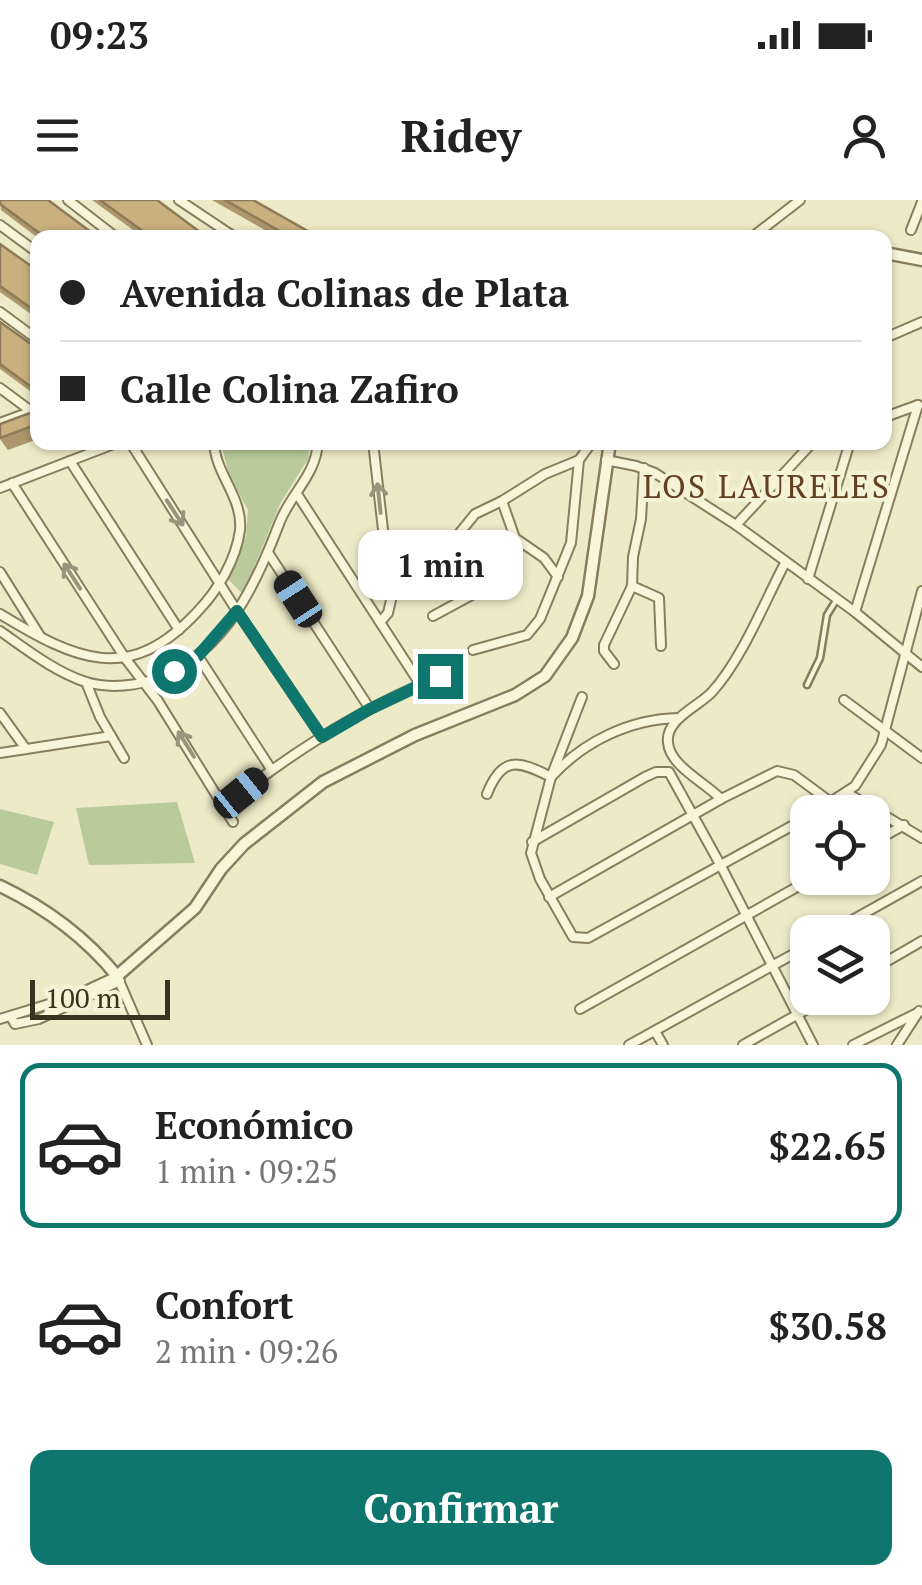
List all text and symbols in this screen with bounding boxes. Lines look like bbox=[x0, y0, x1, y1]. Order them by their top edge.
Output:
text: 09:23 bbox=[50, 10, 149, 60]
text: Ridey bbox=[401, 105, 521, 165]
icon: menu bbox=[30, 108, 85, 163]
icon: person bbox=[837, 108, 892, 163]
text: Avenida Colinas de Plata bbox=[120, 268, 569, 318]
text: Calle Colina Zafiro bbox=[120, 364, 459, 414]
district label: LOS LAURELES bbox=[643, 465, 891, 507]
one-way arrow bbox=[369, 483, 388, 515]
one-way arrow bbox=[165, 498, 186, 526]
callout: 1 min bbox=[358, 531, 522, 601]
text: 1 min bbox=[397, 544, 484, 586]
one-way arrow bbox=[62, 562, 83, 591]
car bbox=[269, 566, 327, 632]
route start bbox=[152, 649, 197, 694]
route end bbox=[418, 654, 463, 699]
one-way arrow bbox=[175, 730, 196, 759]
car bbox=[208, 762, 274, 824]
map controls bbox=[790, 795, 890, 1015]
button: locate bbox=[790, 795, 890, 895]
button: layers bbox=[790, 915, 890, 1015]
scale bar bbox=[30, 975, 170, 1020]
text: 100 m bbox=[45, 979, 121, 1016]
text: Económico bbox=[155, 1100, 354, 1150]
icon: car bbox=[35, 1101, 125, 1191]
text: $22.65 bbox=[768, 1121, 887, 1171]
text: 1 min · 09:25 bbox=[155, 1150, 338, 1192]
text: Confort bbox=[155, 1280, 294, 1330]
icon: car bbox=[35, 1281, 125, 1371]
text: $30.58 bbox=[768, 1301, 887, 1351]
text: 2 min · 09:26 bbox=[155, 1330, 338, 1372]
button: Confirmar bbox=[30, 1450, 892, 1565]

